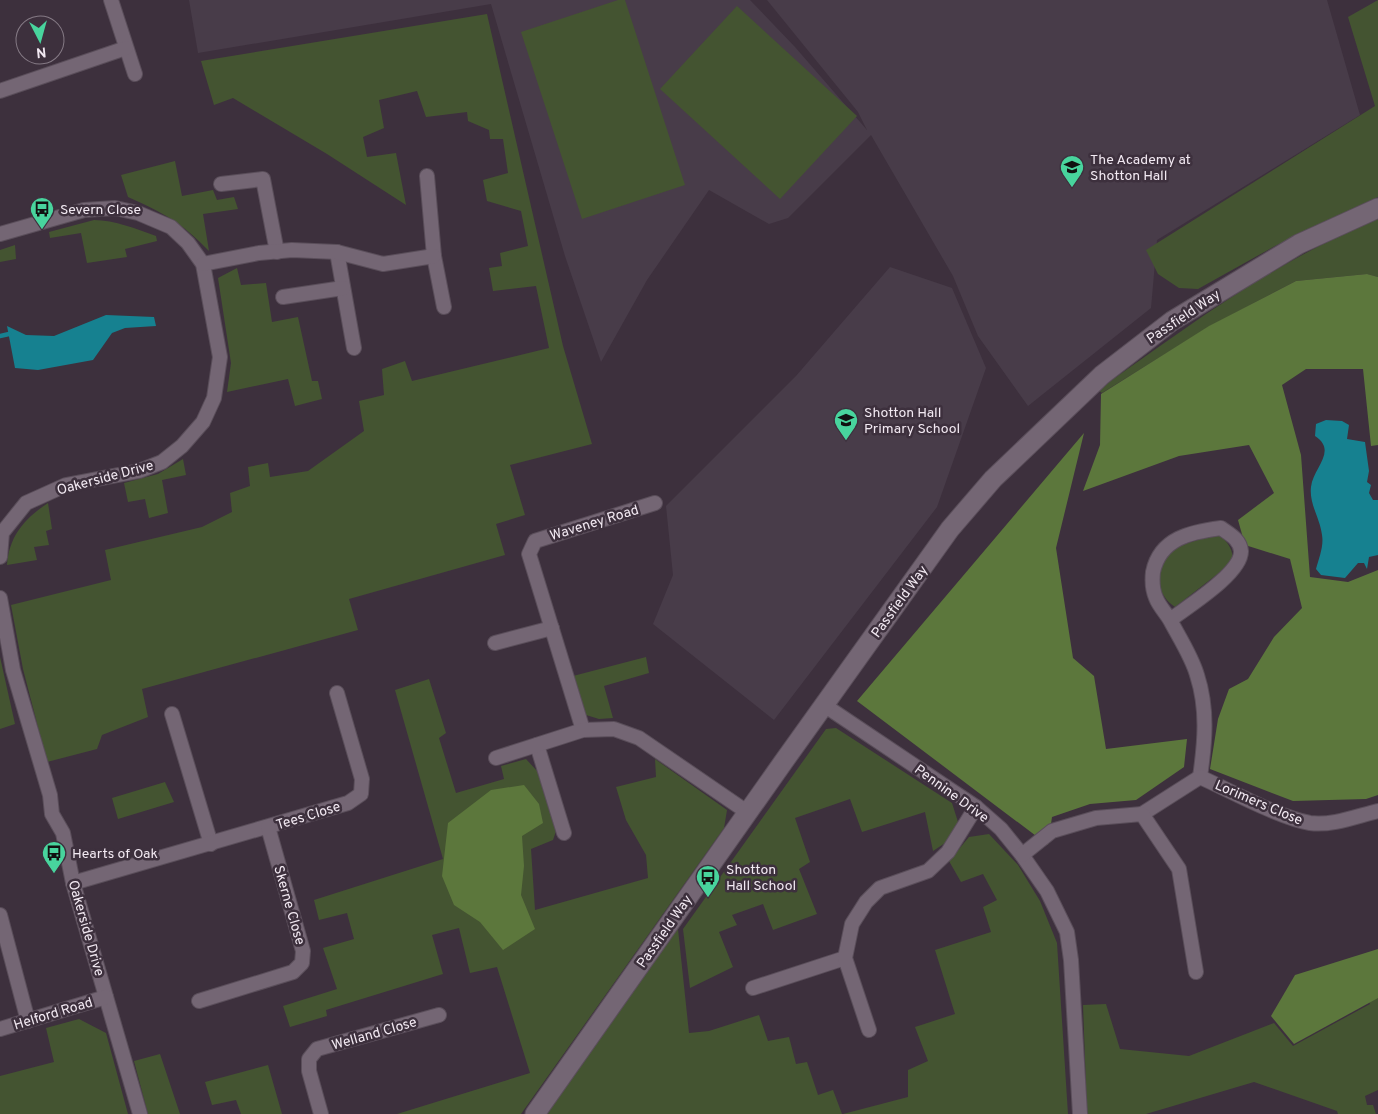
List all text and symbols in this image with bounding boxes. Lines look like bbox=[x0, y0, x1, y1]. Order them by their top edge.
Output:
north arrow bbox=[15, 15, 65, 65]
text: N bbox=[35, 42, 47, 60]
place label: The Academy at Shotton Hall bbox=[1090, 152, 1191, 185]
school or university icon: The Academy at Shotton Hall bbox=[1059, 154, 1085, 188]
bus stop icon: Severn Close bbox=[29, 196, 55, 230]
place label: Severn Close bbox=[60, 202, 141, 219]
street label: Passfield Way bbox=[1144, 286, 1224, 348]
place label: Shotton Hall Primary School bbox=[864, 405, 960, 438]
school or university icon: Shotton Hall Primary School bbox=[833, 407, 859, 441]
street label: Oakerside Drive bbox=[55, 457, 156, 500]
street label: Waveney Road bbox=[548, 502, 641, 545]
street label: Passfield Way bbox=[868, 562, 932, 641]
street label: Pennine Drive bbox=[910, 761, 992, 827]
street label: Lorimers Close bbox=[1212, 777, 1305, 830]
street label: Tees Close bbox=[274, 799, 343, 834]
bus stop icon: Hearts of Oak bbox=[41, 840, 67, 874]
place label: Hearts of Oak bbox=[72, 846, 158, 863]
place label: Shotton Hall School bbox=[726, 862, 796, 895]
street label: Skerne Close bbox=[269, 864, 308, 947]
bus stop icon: Shotton Hall School bbox=[695, 864, 721, 898]
street label: Oakerside Drive bbox=[64, 878, 107, 978]
street label: Passfield Way bbox=[634, 892, 697, 972]
street label: Helford Road bbox=[12, 994, 95, 1035]
street label: Welland Close bbox=[330, 1014, 419, 1055]

